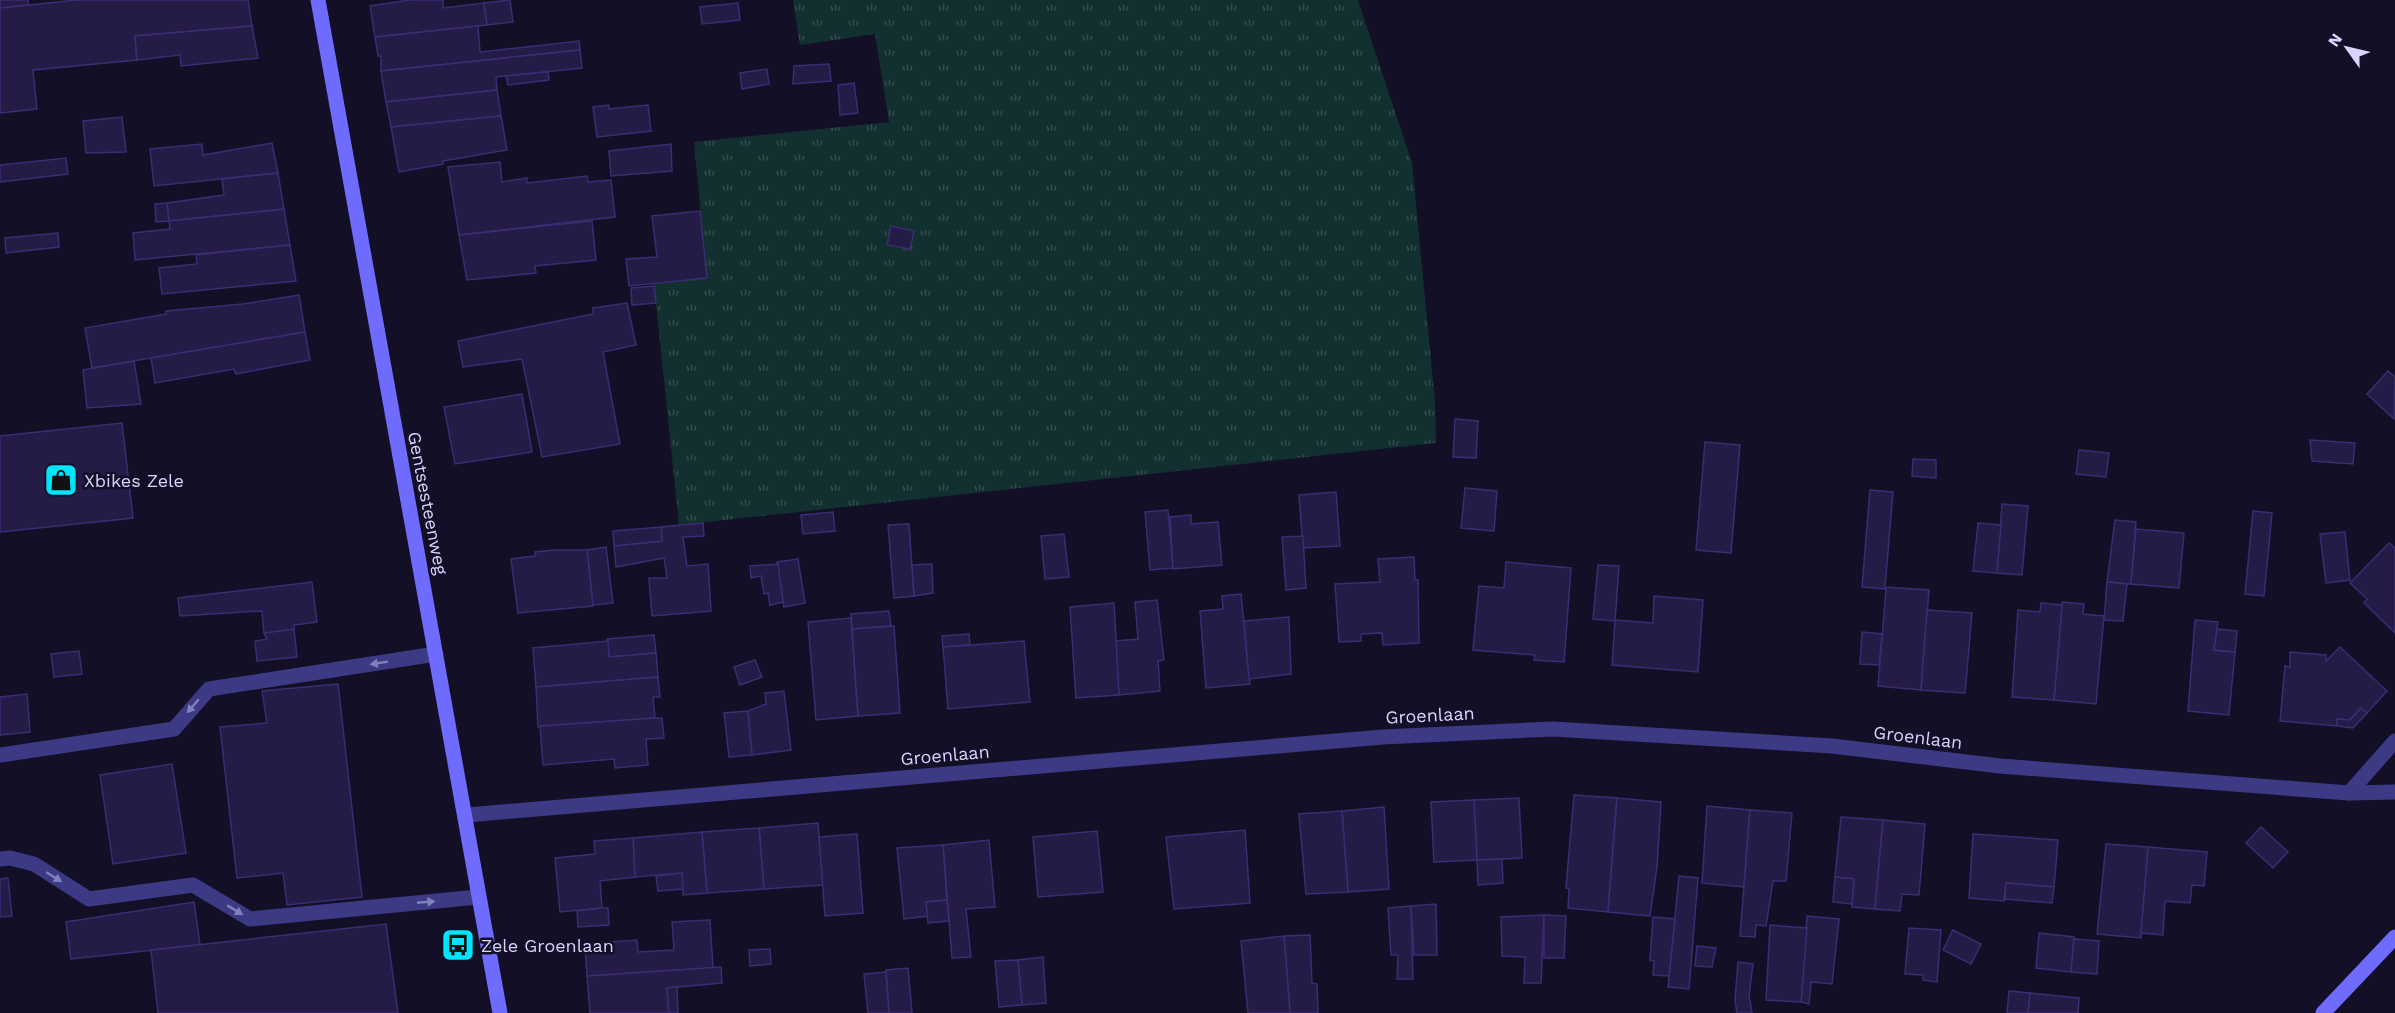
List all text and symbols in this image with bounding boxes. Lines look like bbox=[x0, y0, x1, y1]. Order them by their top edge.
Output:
north arrow bbox=[2317, 18, 2377, 78]
text: N bbox=[2324, 30, 2346, 50]
street label: Gentsesteenweg bbox=[404, 430, 452, 577]
shop icon: Xbikes Zele bbox=[43, 462, 79, 498]
place label: Xbikes Zele bbox=[84, 470, 184, 491]
one-way arrow bbox=[369, 659, 388, 668]
one-way arrow bbox=[187, 698, 200, 713]
street label: Groenlaan bbox=[1385, 702, 1475, 728]
street label: Groenlaan bbox=[1872, 721, 1964, 753]
street label: Groenlaan bbox=[900, 741, 990, 769]
one-way arrow bbox=[46, 871, 62, 882]
one-way arrow bbox=[417, 897, 436, 907]
one-way arrow bbox=[227, 905, 243, 916]
bus stop icon: Zele Groenlaan bbox=[440, 927, 476, 963]
place label: Zele Groenlaan bbox=[481, 935, 614, 956]

